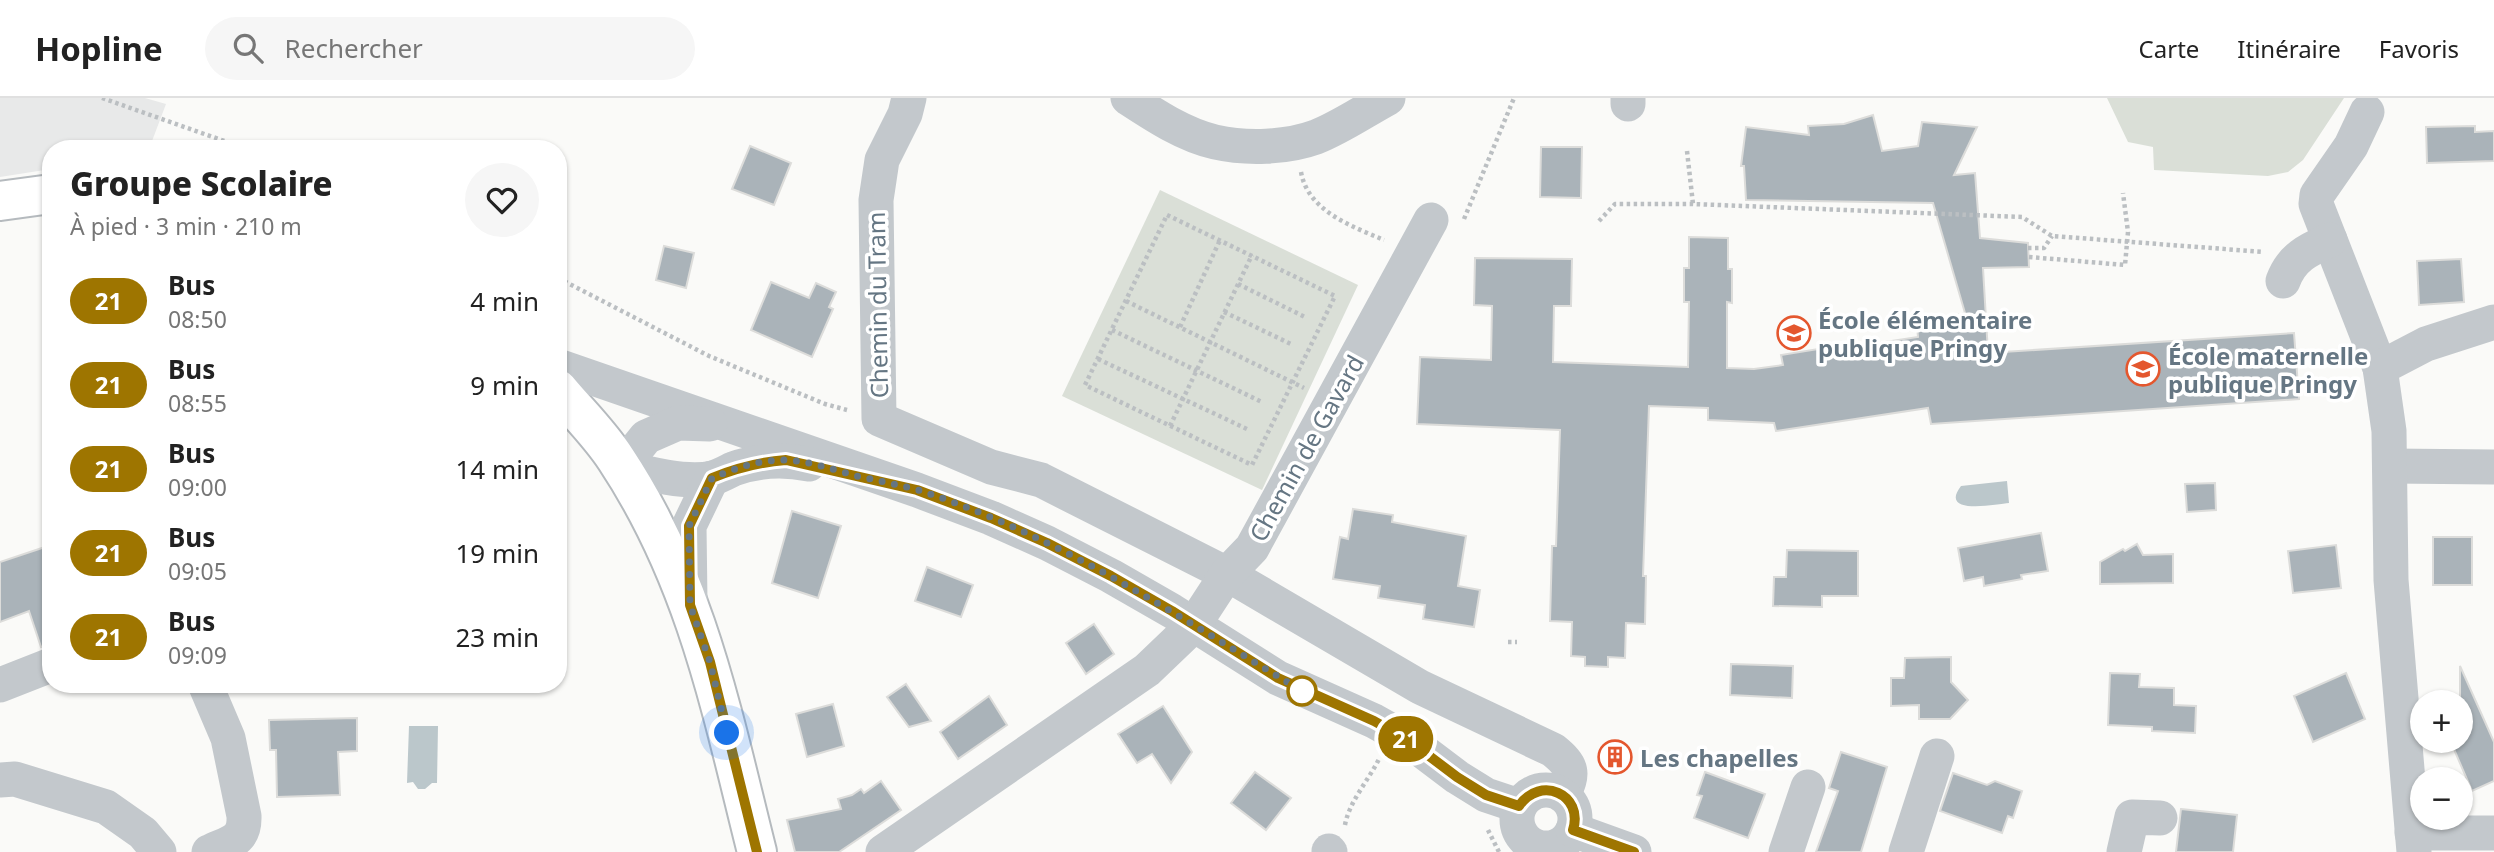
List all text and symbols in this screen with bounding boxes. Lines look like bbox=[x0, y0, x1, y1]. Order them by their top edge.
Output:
search box bbox=[205, 17, 695, 80]
text: Hopline bbox=[35, 26, 163, 71]
icon: search bbox=[229, 29, 267, 67]
text: Rechercher bbox=[285, 30, 423, 66]
text: Carte bbox=[2139, 32, 2199, 65]
text: Itinéraire bbox=[2237, 32, 2341, 65]
text: Favoris bbox=[2379, 32, 2459, 65]
text: Groupe Scolaire bbox=[70, 161, 333, 206]
button: heart bbox=[465, 163, 539, 237]
text: À pied · 3 min · 210 m bbox=[70, 210, 302, 242]
street label: Chemin du Tram bbox=[859, 211, 895, 399]
text: Bus bbox=[168, 267, 215, 303]
text: 4 min bbox=[470, 283, 539, 319]
text: 21 bbox=[95, 284, 122, 317]
text: 08:50 bbox=[168, 303, 227, 335]
place label: École élémentaire publique Pringy bbox=[1818, 303, 2032, 364]
school or university icon: École élémentaire publique Pringy bbox=[1775, 314, 1813, 352]
place label: École maternelle publique Pringy bbox=[2168, 339, 2368, 400]
street label: Chemin de Gavard bbox=[1241, 349, 1371, 547]
school or university icon: École maternelle publique Pringy bbox=[2124, 350, 2162, 388]
text: Bus bbox=[168, 351, 215, 387]
text: 9 min bbox=[470, 367, 539, 403]
text: 21 bbox=[95, 368, 122, 401]
text: 08:55 bbox=[168, 387, 227, 419]
text: Bus bbox=[168, 435, 215, 471]
text: 14 min bbox=[455, 451, 539, 487]
text: 21 bbox=[95, 452, 122, 485]
text: 09:00 bbox=[168, 471, 227, 503]
text: Bus bbox=[168, 519, 215, 555]
text: 19 min bbox=[455, 535, 539, 571]
text: 21 bbox=[95, 536, 122, 569]
text: 09:05 bbox=[168, 555, 227, 587]
text: Bus bbox=[168, 603, 215, 639]
text: 23 min bbox=[455, 619, 539, 655]
text: 21 bbox=[95, 620, 122, 653]
text: 09:09 bbox=[168, 639, 227, 671]
unlabelled marker bbox=[1287, 676, 1317, 706]
map controls bbox=[2410, 690, 2473, 830]
button: + bbox=[2410, 690, 2473, 753]
your location bbox=[709, 715, 744, 750]
line badge: 21 bbox=[1374, 716, 1438, 762]
text: 21 bbox=[1392, 722, 1420, 755]
building icon: Les chapelles bbox=[1596, 738, 1634, 776]
place label: Les chapelles bbox=[1640, 741, 1799, 774]
button: − bbox=[2410, 767, 2473, 830]

